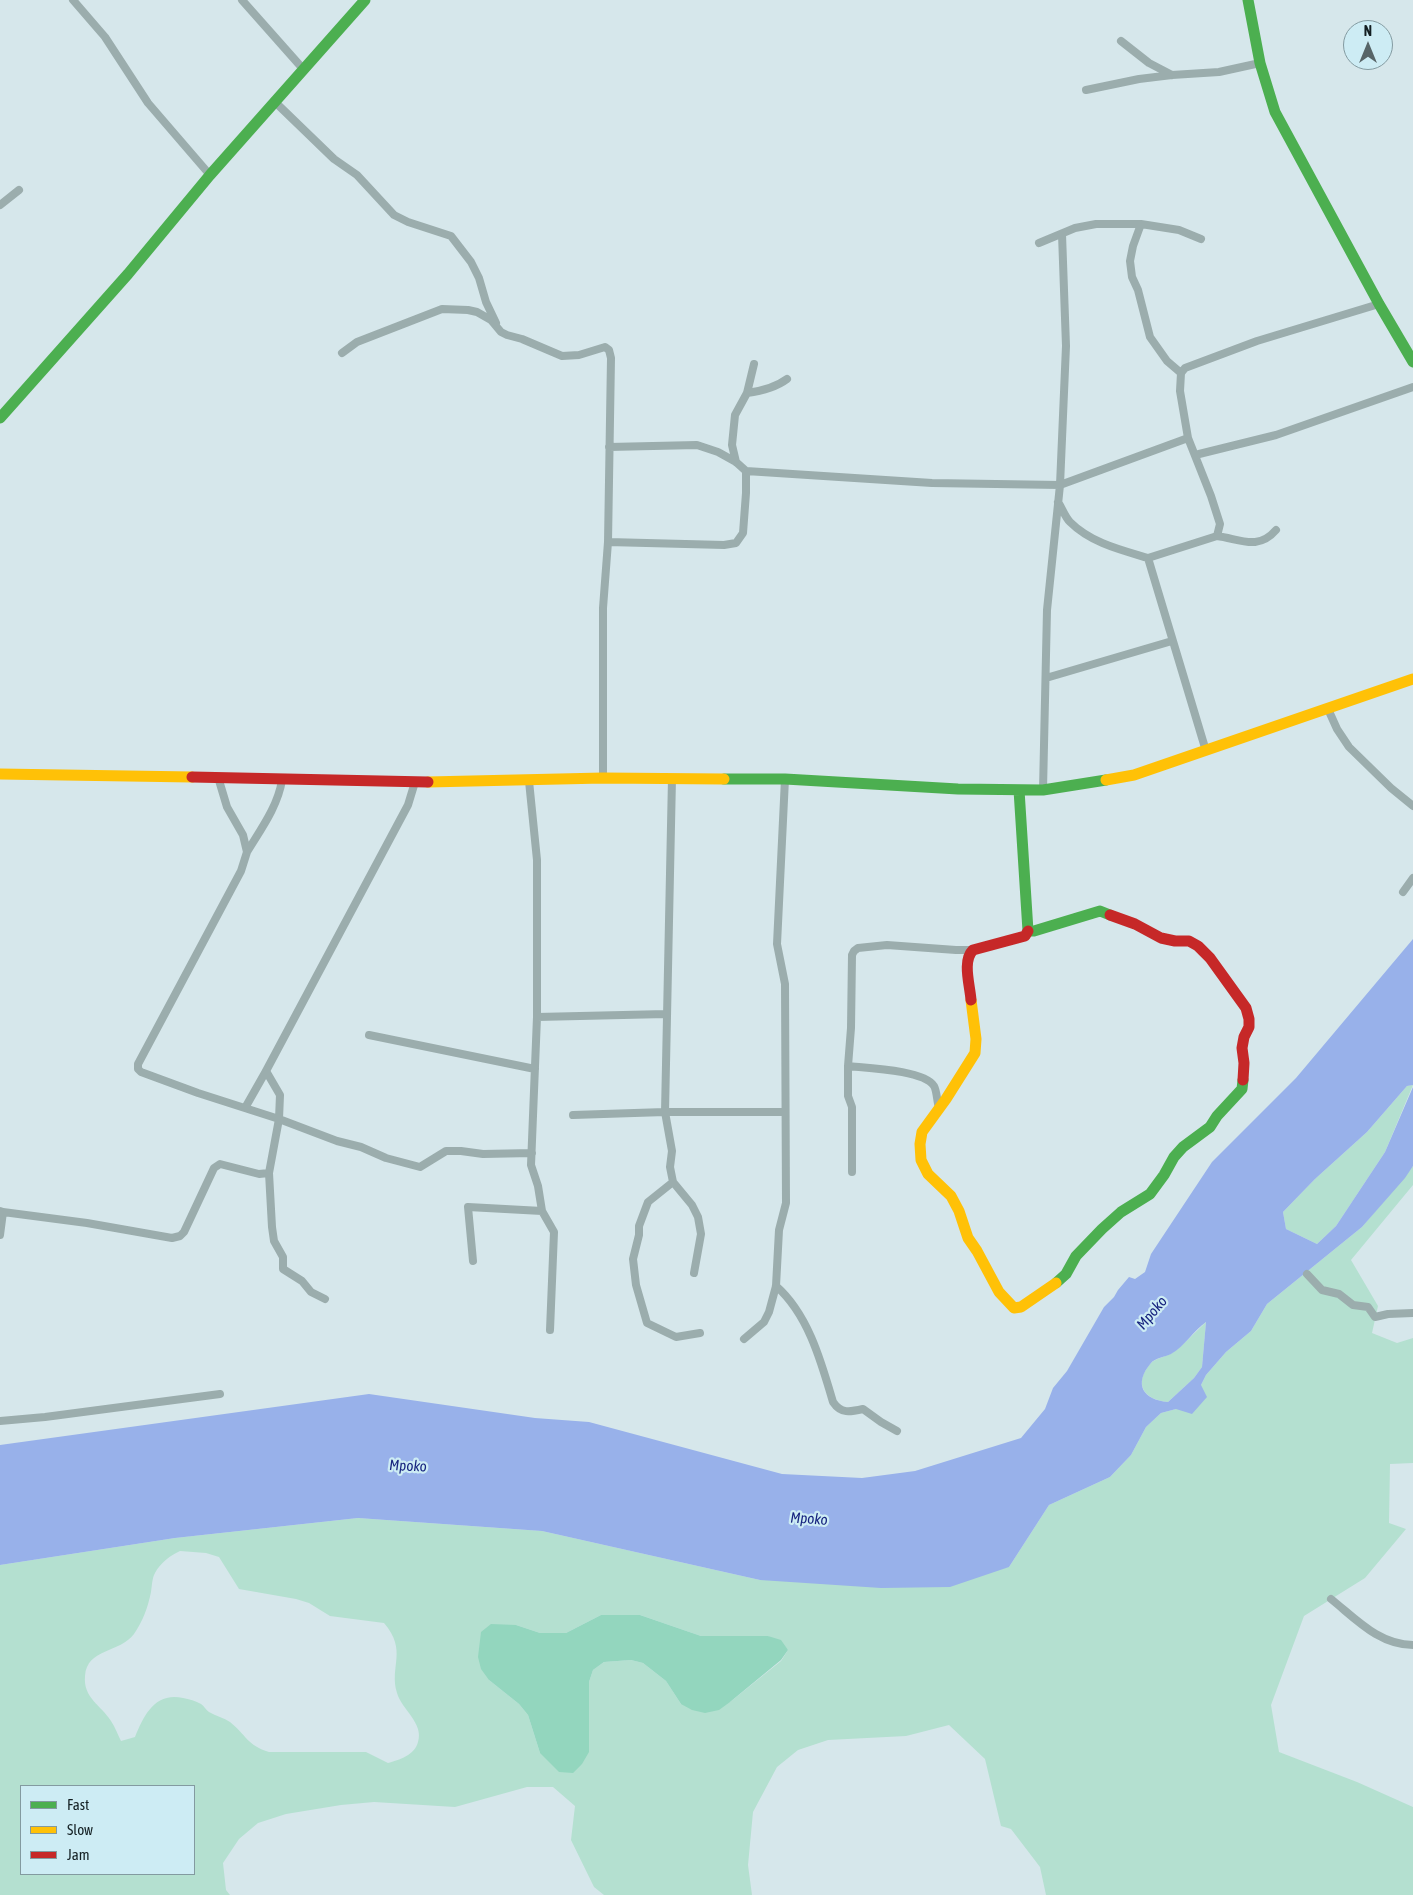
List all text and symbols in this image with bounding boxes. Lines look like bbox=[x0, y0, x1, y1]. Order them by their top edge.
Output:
north arrow bbox=[1343, 20, 1393, 70]
text: N bbox=[1364, 23, 1372, 39]
water label: Mpoko bbox=[1133, 1293, 1171, 1333]
water label: Mpoko bbox=[389, 1456, 427, 1476]
water label: Mpoko bbox=[790, 1509, 828, 1529]
legend bbox=[20, 1785, 195, 1875]
text: Fast bbox=[67, 1796, 89, 1813]
text: Slow bbox=[67, 1821, 93, 1838]
text: Jam bbox=[67, 1846, 90, 1863]

